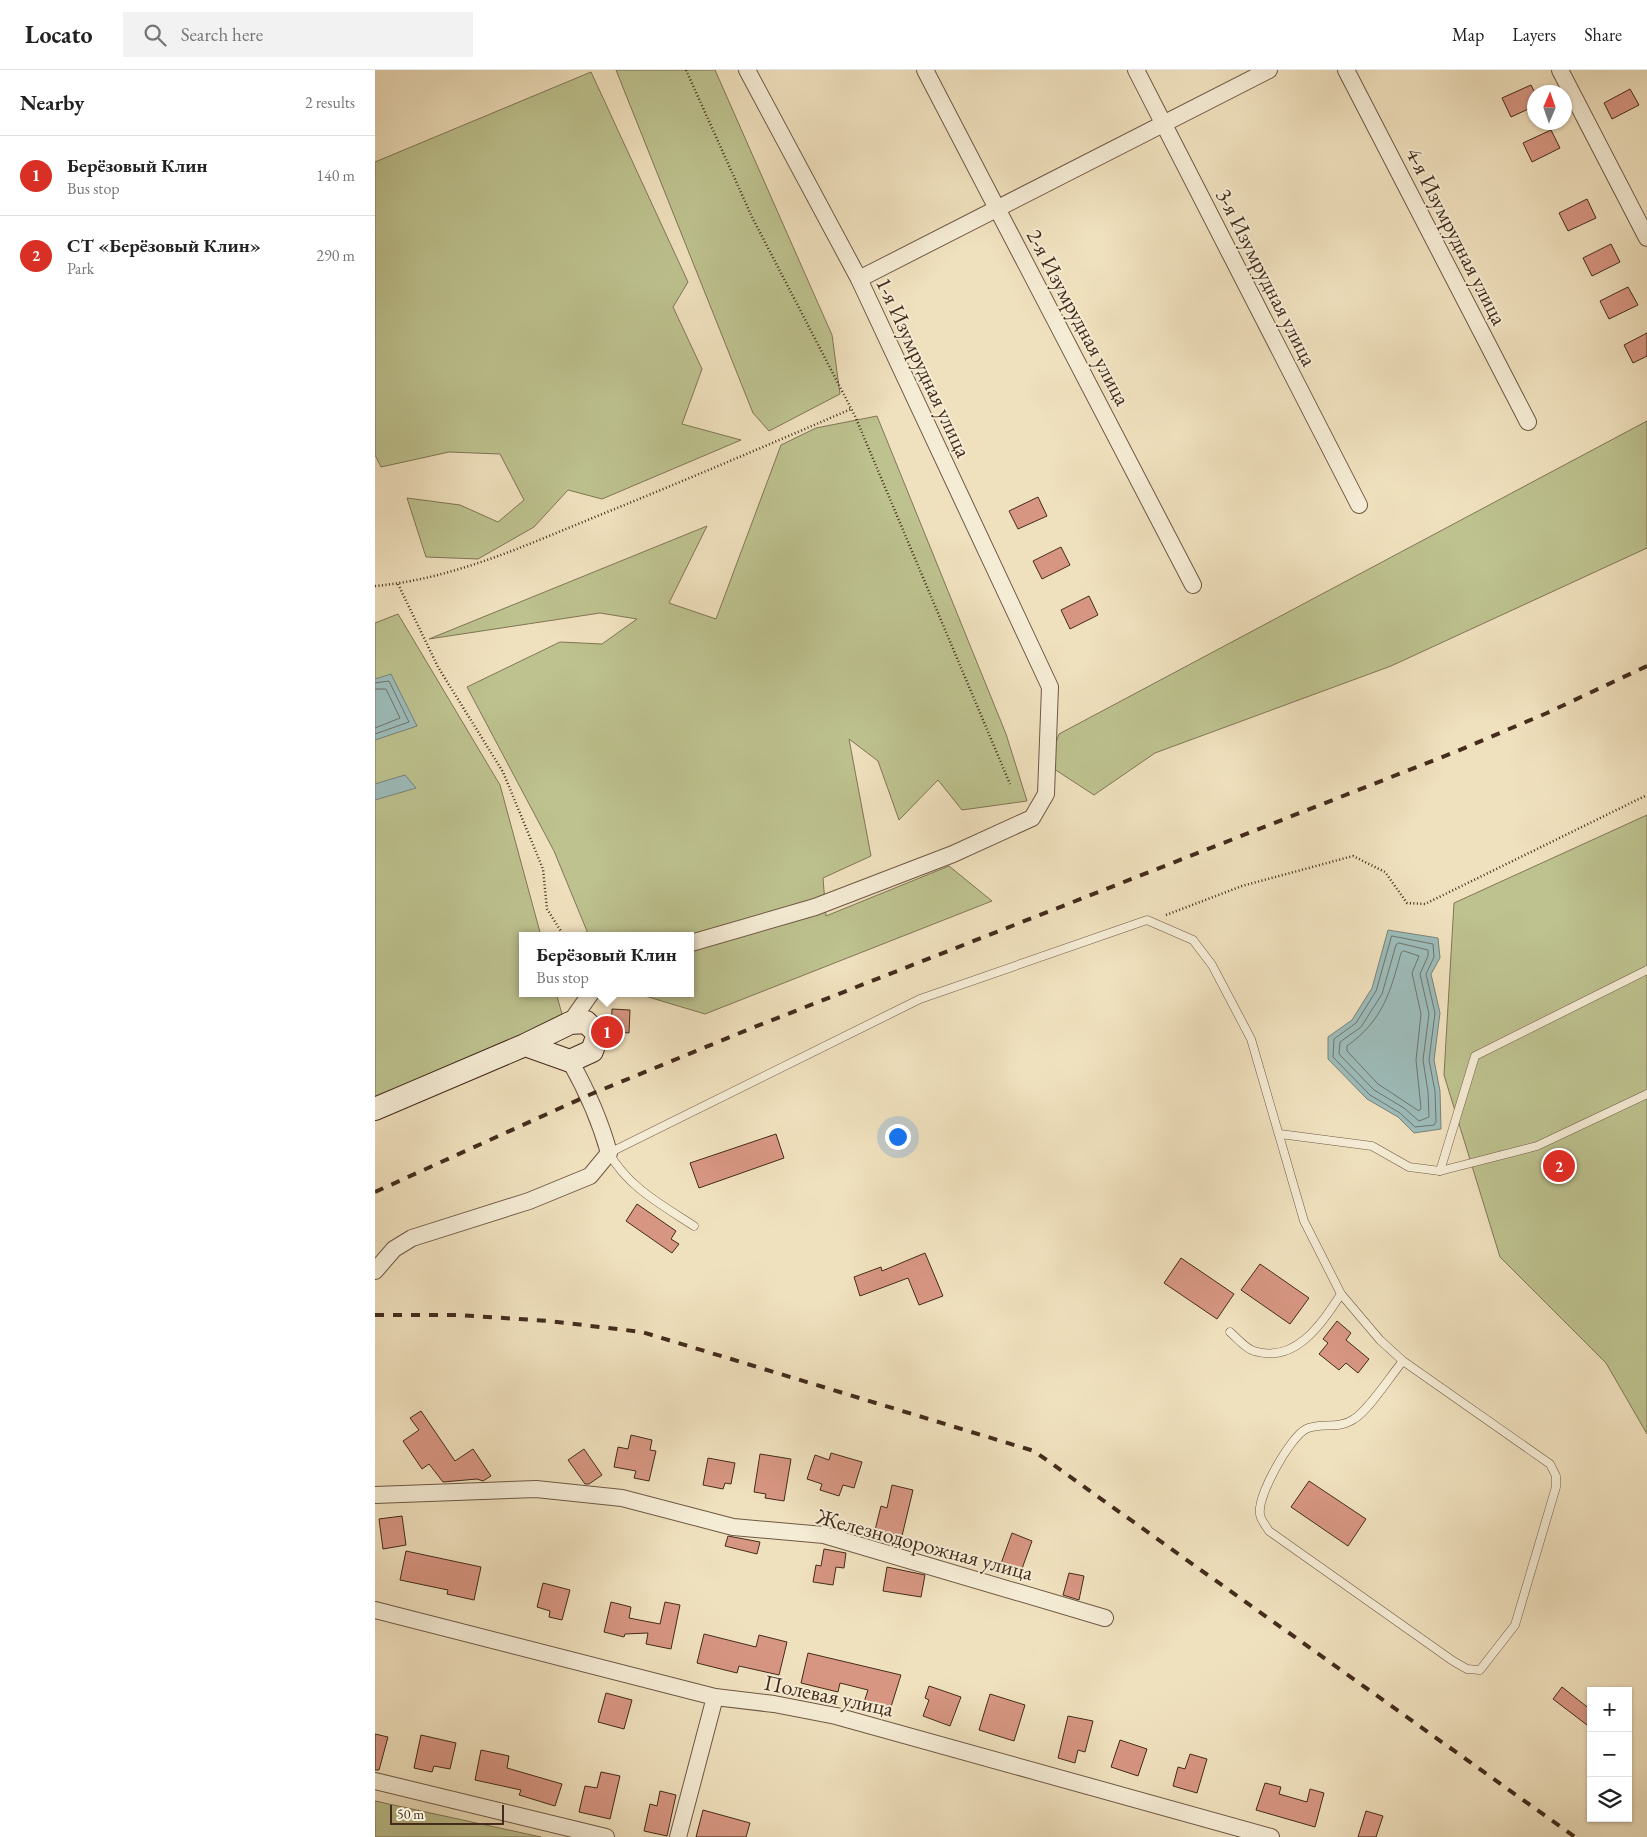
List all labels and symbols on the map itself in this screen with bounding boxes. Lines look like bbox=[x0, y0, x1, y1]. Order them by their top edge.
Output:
north arrow bbox=[1527, 85, 1572, 130]
street label: 4-я Изумрудная улица bbox=[1399, 142, 1514, 330]
street label: 3-я Изумрудная улица bbox=[1209, 183, 1324, 371]
street label: 2-я Изумрудная улица bbox=[1020, 224, 1137, 411]
street label: 1-я Изумрудная улица bbox=[869, 272, 978, 462]
pin: 1 bbox=[591, 1013, 623, 1051]
your location bbox=[885, 1124, 911, 1150]
pin: 2 bbox=[1543, 1147, 1575, 1185]
street label: Железнодорожная улица bbox=[812, 1501, 1037, 1587]
street label: Полевая улица bbox=[762, 1668, 896, 1723]
scale bar bbox=[390, 1802, 504, 1825]

